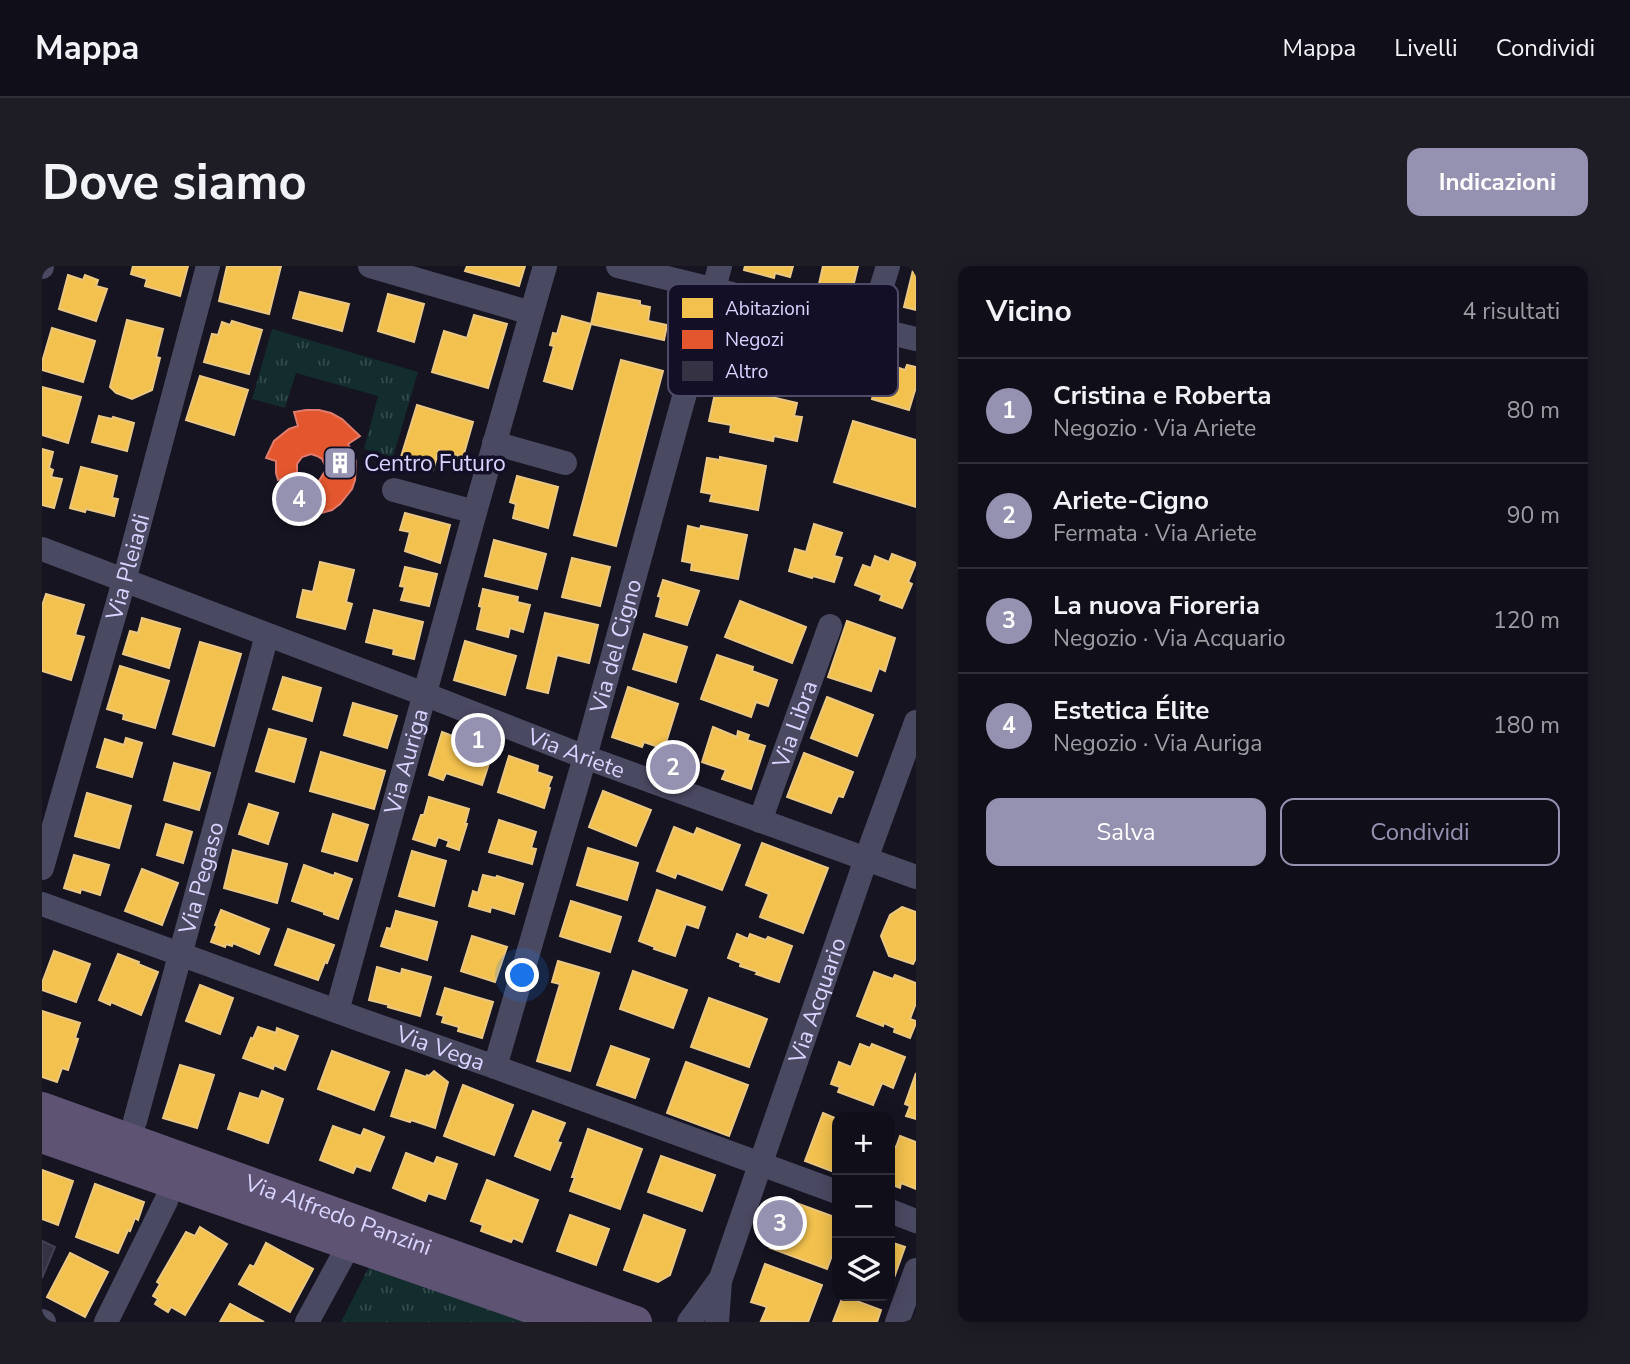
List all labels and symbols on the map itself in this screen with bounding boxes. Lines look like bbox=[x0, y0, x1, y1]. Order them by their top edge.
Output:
legend bbox=[668, 284, 898, 396]
text: Abitazioni bbox=[725, 296, 810, 322]
text: Negozi bbox=[725, 327, 784, 353]
text: Altro bbox=[725, 359, 768, 385]
building icon: Centro Futuro bbox=[321, 444, 359, 482]
place label: Centro Futuro bbox=[364, 448, 506, 479]
pin: 4 bbox=[276, 473, 322, 525]
street label: Via Pleiadi bbox=[98, 510, 157, 625]
street label: Via del Cigno bbox=[583, 575, 649, 718]
street label: Via Libra bbox=[765, 676, 825, 773]
street label: Via Auriga bbox=[377, 705, 436, 819]
pin: 1 bbox=[455, 714, 501, 766]
street label: Via Ariete bbox=[522, 721, 629, 786]
pin: 2 bbox=[650, 741, 696, 793]
street label: Via Pegaso bbox=[171, 818, 232, 939]
street label: Via Acquario bbox=[781, 933, 854, 1069]
your location bbox=[505, 958, 539, 992]
street label: Via Vega bbox=[391, 1018, 489, 1078]
street label: Via Alfredo Panzini bbox=[239, 1167, 436, 1263]
pin: 3 bbox=[757, 1197, 803, 1249]

